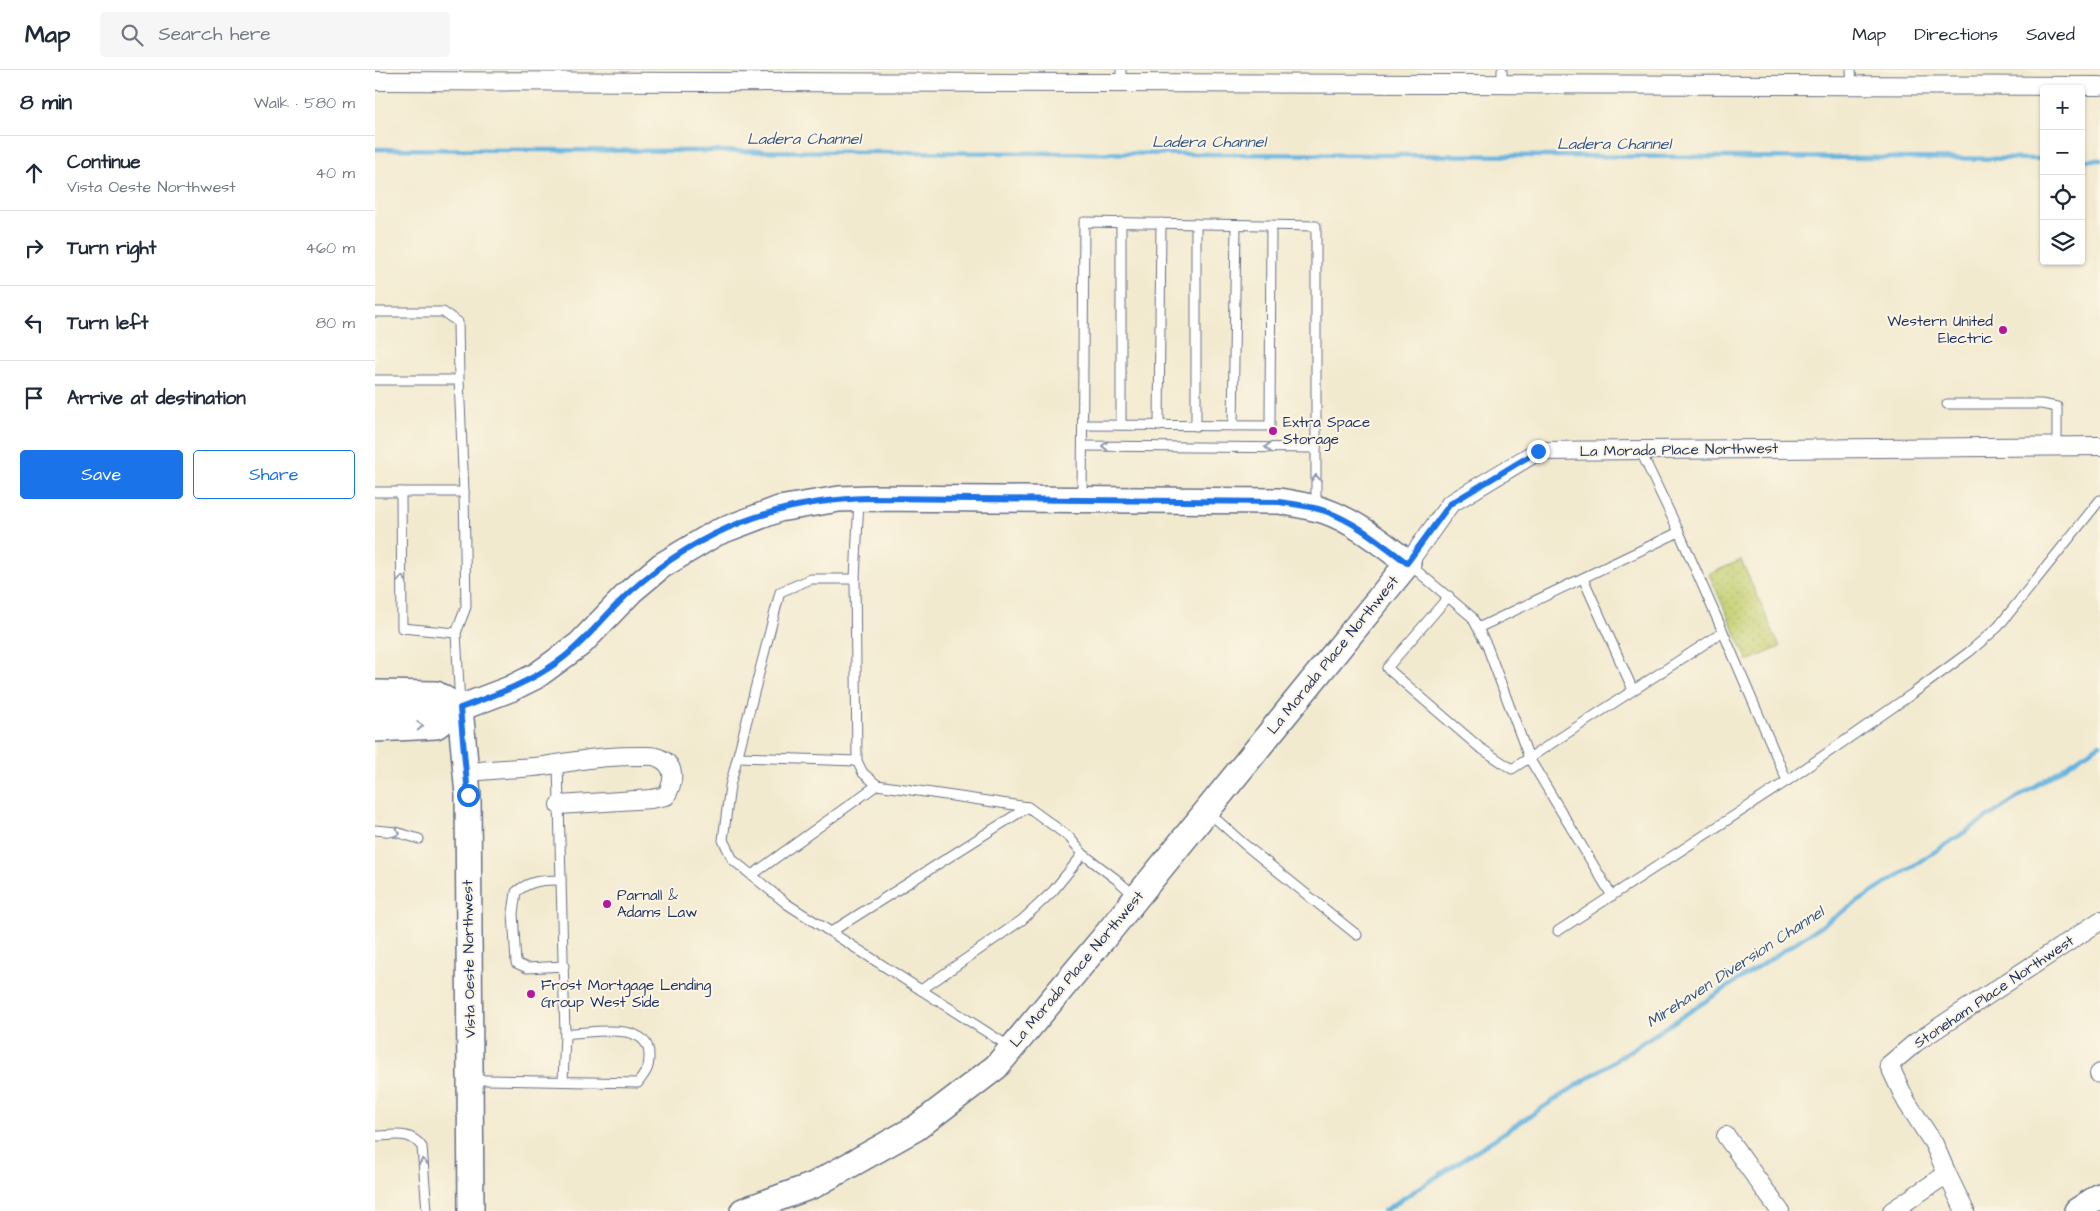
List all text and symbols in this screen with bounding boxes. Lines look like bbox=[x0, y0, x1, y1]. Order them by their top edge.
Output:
search box bbox=[100, 12, 450, 57]
text: Map bbox=[25, 18, 70, 52]
icon: search bbox=[118, 21, 146, 49]
text: Search here bbox=[158, 21, 271, 48]
text: Map bbox=[1852, 22, 1886, 47]
text: Directions bbox=[1914, 22, 1998, 47]
text: Saved bbox=[2026, 22, 2075, 47]
map controls bbox=[2040, 85, 2085, 265]
button: + bbox=[2040, 85, 2085, 130]
text: 8 min bbox=[20, 88, 72, 117]
text: Walk · 580 m bbox=[254, 92, 355, 114]
water label: Ladera Channel bbox=[747, 128, 863, 150]
button: − bbox=[2040, 130, 2085, 175]
water label: Ladera Channel bbox=[1152, 131, 1268, 153]
water label: Ladera Channel bbox=[1557, 133, 1673, 155]
text: Continue bbox=[67, 149, 141, 176]
icon: ahead bbox=[20, 159, 48, 187]
text: 40 m bbox=[315, 162, 355, 184]
button: locate bbox=[2040, 175, 2085, 220]
text: Vista Oeste Northwest bbox=[67, 176, 236, 198]
button: layers bbox=[2040, 220, 2085, 265]
icon: right bbox=[20, 234, 48, 262]
text: Turn right bbox=[67, 235, 156, 262]
text: 460 m bbox=[305, 237, 355, 259]
icon: left bbox=[20, 309, 48, 337]
text: Turn left bbox=[67, 310, 148, 337]
place label: Western United Electric bbox=[1887, 311, 1994, 349]
text: 80 m bbox=[316, 312, 355, 334]
marker: Western United Electric bbox=[1997, 324, 2009, 336]
icon: arrive bbox=[20, 384, 48, 412]
text: Arrive at destination bbox=[67, 385, 246, 412]
place label: Extra Space Storage bbox=[1283, 412, 1370, 451]
marker: Extra Space Storage bbox=[1267, 425, 1279, 437]
street label: La Morada Place Northwest bbox=[1579, 438, 1779, 462]
route end bbox=[1527, 440, 1550, 463]
one-way arrow bbox=[1101, 441, 1108, 451]
one-way arrow bbox=[1263, 442, 1271, 452]
button: Save bbox=[20, 450, 183, 499]
button: Share bbox=[193, 450, 355, 499]
one-way arrow bbox=[1311, 474, 1321, 482]
street label: La Morada Place Northwest bbox=[1262, 571, 1404, 739]
one-way arrow bbox=[397, 575, 407, 583]
one-way arrow bbox=[417, 721, 425, 732]
route start bbox=[457, 784, 480, 807]
one-way arrow bbox=[393, 827, 402, 838]
street label: Vista Oeste Northwest bbox=[457, 880, 481, 1038]
place label: Parnall & Adams Law bbox=[617, 885, 697, 923]
street label: La Morada Place Northwest bbox=[1005, 886, 1149, 1052]
marker: Parnall & Adams Law bbox=[601, 898, 613, 910]
water label: Mirehaven Diversion Channel bbox=[1642, 900, 1830, 1033]
street label: Stoneham Place Northwest bbox=[1910, 930, 2078, 1054]
place label: Frost Mortgage Lending Group West Side bbox=[541, 975, 712, 1013]
marker: Frost Mortgage Lending Group West Side bbox=[525, 988, 537, 1000]
one-way arrow bbox=[418, 1158, 429, 1166]

